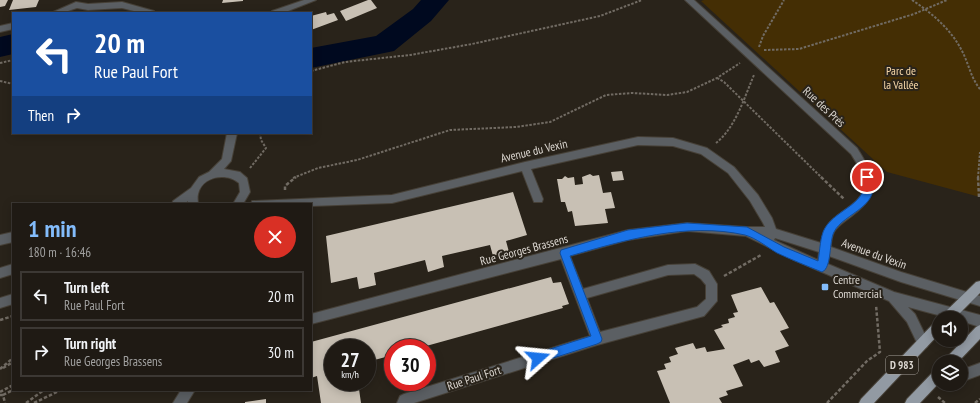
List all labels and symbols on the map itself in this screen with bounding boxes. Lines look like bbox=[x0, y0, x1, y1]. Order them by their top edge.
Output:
park label: Parc de la Vallée bbox=[883, 63, 919, 92]
street label: Rue des Prés bbox=[800, 83, 849, 130]
street label: Avenue du Vexin bbox=[499, 136, 569, 165]
pin bbox=[850, 160, 884, 194]
street label: Rue Georges Brassens bbox=[478, 231, 570, 268]
street label: Avenue du Vexin bbox=[840, 235, 909, 272]
place label: Centre Commercial bbox=[833, 272, 882, 301]
marker: Centre Commercial bbox=[820, 282, 830, 292]
position arrow bbox=[517, 337, 559, 379]
speed limit sign: 30 bbox=[384, 339, 436, 391]
road number: D 983 bbox=[886, 356, 918, 374]
street label: Rue Paul Fort bbox=[445, 362, 503, 393]

